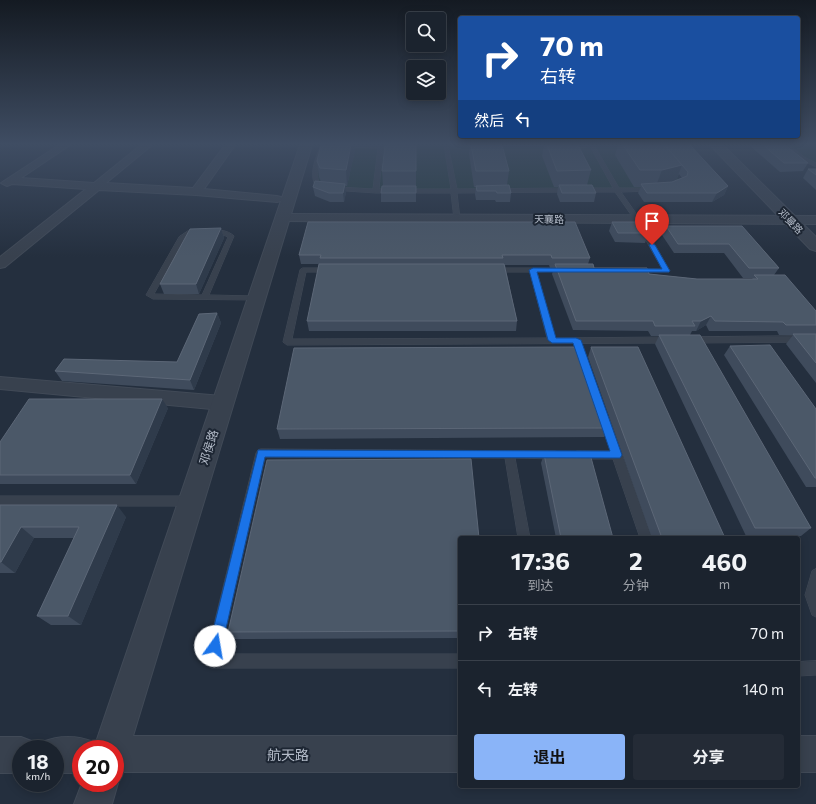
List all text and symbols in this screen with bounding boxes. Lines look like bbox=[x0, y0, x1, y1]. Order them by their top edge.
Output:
map controls bbox=[406, 12, 446, 100]
button: search bbox=[406, 12, 446, 52]
text: 70 m bbox=[540, 28, 604, 62]
icon: right bbox=[474, 32, 526, 84]
button: layers bbox=[406, 60, 446, 100]
text: 右转 bbox=[540, 65, 576, 87]
icon: left bbox=[512, 108, 534, 130]
text: 然后 bbox=[474, 111, 504, 129]
pin bbox=[635, 204, 669, 245]
street label: 邓曼路 bbox=[776, 206, 806, 236]
icon: arrive bbox=[641, 210, 663, 232]
street label: 天襄路 bbox=[534, 213, 564, 225]
street label: 邓侯路 bbox=[196, 428, 220, 466]
text: 17:36 bbox=[511, 546, 570, 575]
text: 2 bbox=[629, 546, 643, 575]
text: 460 bbox=[702, 547, 747, 576]
text: m bbox=[719, 576, 730, 592]
text: 到达 bbox=[527, 577, 553, 593]
text: 分钟 bbox=[623, 577, 649, 593]
icon: right bbox=[474, 622, 496, 644]
text: 右转 bbox=[508, 624, 538, 642]
text: 70 m bbox=[750, 624, 784, 642]
position arrow bbox=[194, 625, 236, 667]
icon: left bbox=[474, 678, 496, 700]
text: 左转 bbox=[508, 680, 538, 698]
text: 140 m bbox=[743, 680, 784, 698]
button: 退出 bbox=[474, 734, 625, 780]
button: 分享 bbox=[633, 734, 784, 780]
speed limit sign: 20 bbox=[72, 740, 124, 792]
street label: 航天路 bbox=[267, 746, 309, 763]
text: 18 bbox=[27, 749, 49, 773]
text: km/h bbox=[26, 770, 50, 782]

